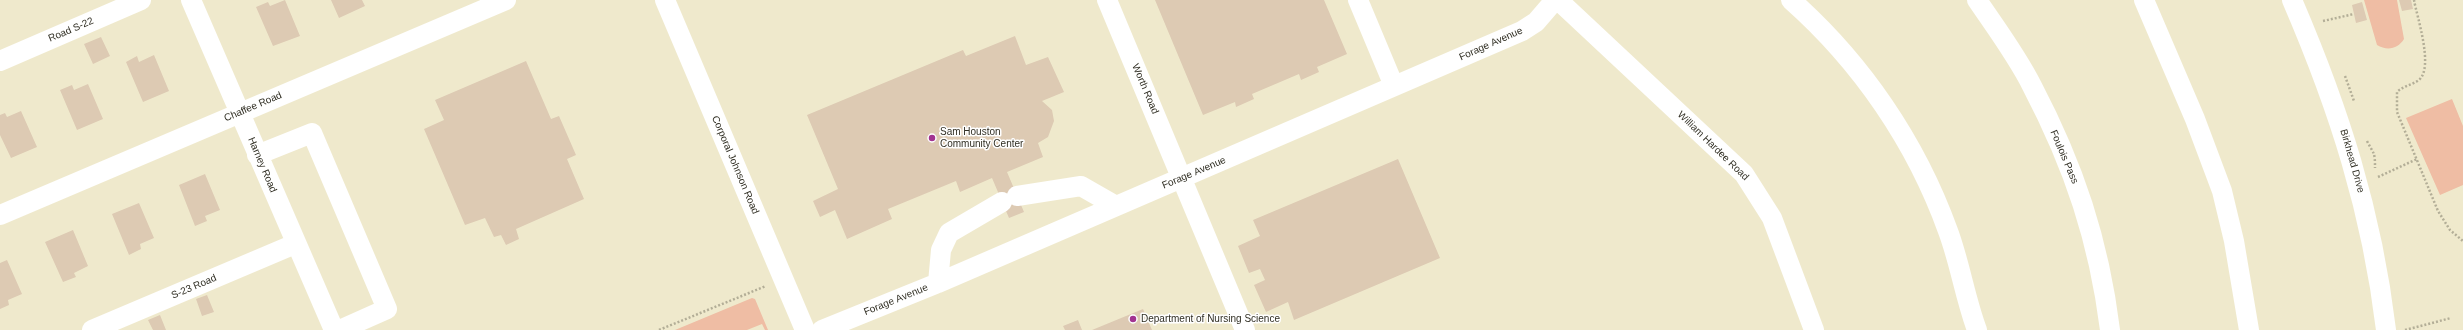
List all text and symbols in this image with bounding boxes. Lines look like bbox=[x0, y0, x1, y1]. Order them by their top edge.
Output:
street label: Road S-22 bbox=[47, 15, 95, 45]
street label: Forage Avenue bbox=[1457, 25, 1525, 63]
street label: Worth Road bbox=[1129, 62, 1161, 116]
street label: Chaffee Road bbox=[222, 89, 284, 125]
street label: William Hardee Road bbox=[1675, 109, 1751, 183]
street label: Corporal Johnson Road bbox=[709, 114, 761, 216]
place label: Sam Houston Community Center bbox=[940, 126, 1023, 150]
street label: Foulois Pass bbox=[2047, 128, 2081, 186]
street label: Birkhead Drive bbox=[2337, 128, 2367, 194]
marker: Sam Houston Community Center bbox=[927, 133, 937, 143]
street label: Harney Road bbox=[245, 136, 279, 194]
street label: Forage Avenue bbox=[1160, 154, 1228, 192]
street label: S-23 Road bbox=[170, 272, 218, 302]
street label: Forage Avenue bbox=[862, 282, 930, 318]
place label: Department of Nursing Science bbox=[1141, 313, 1280, 325]
marker: Department of Nursing Science bbox=[1128, 314, 1138, 324]

